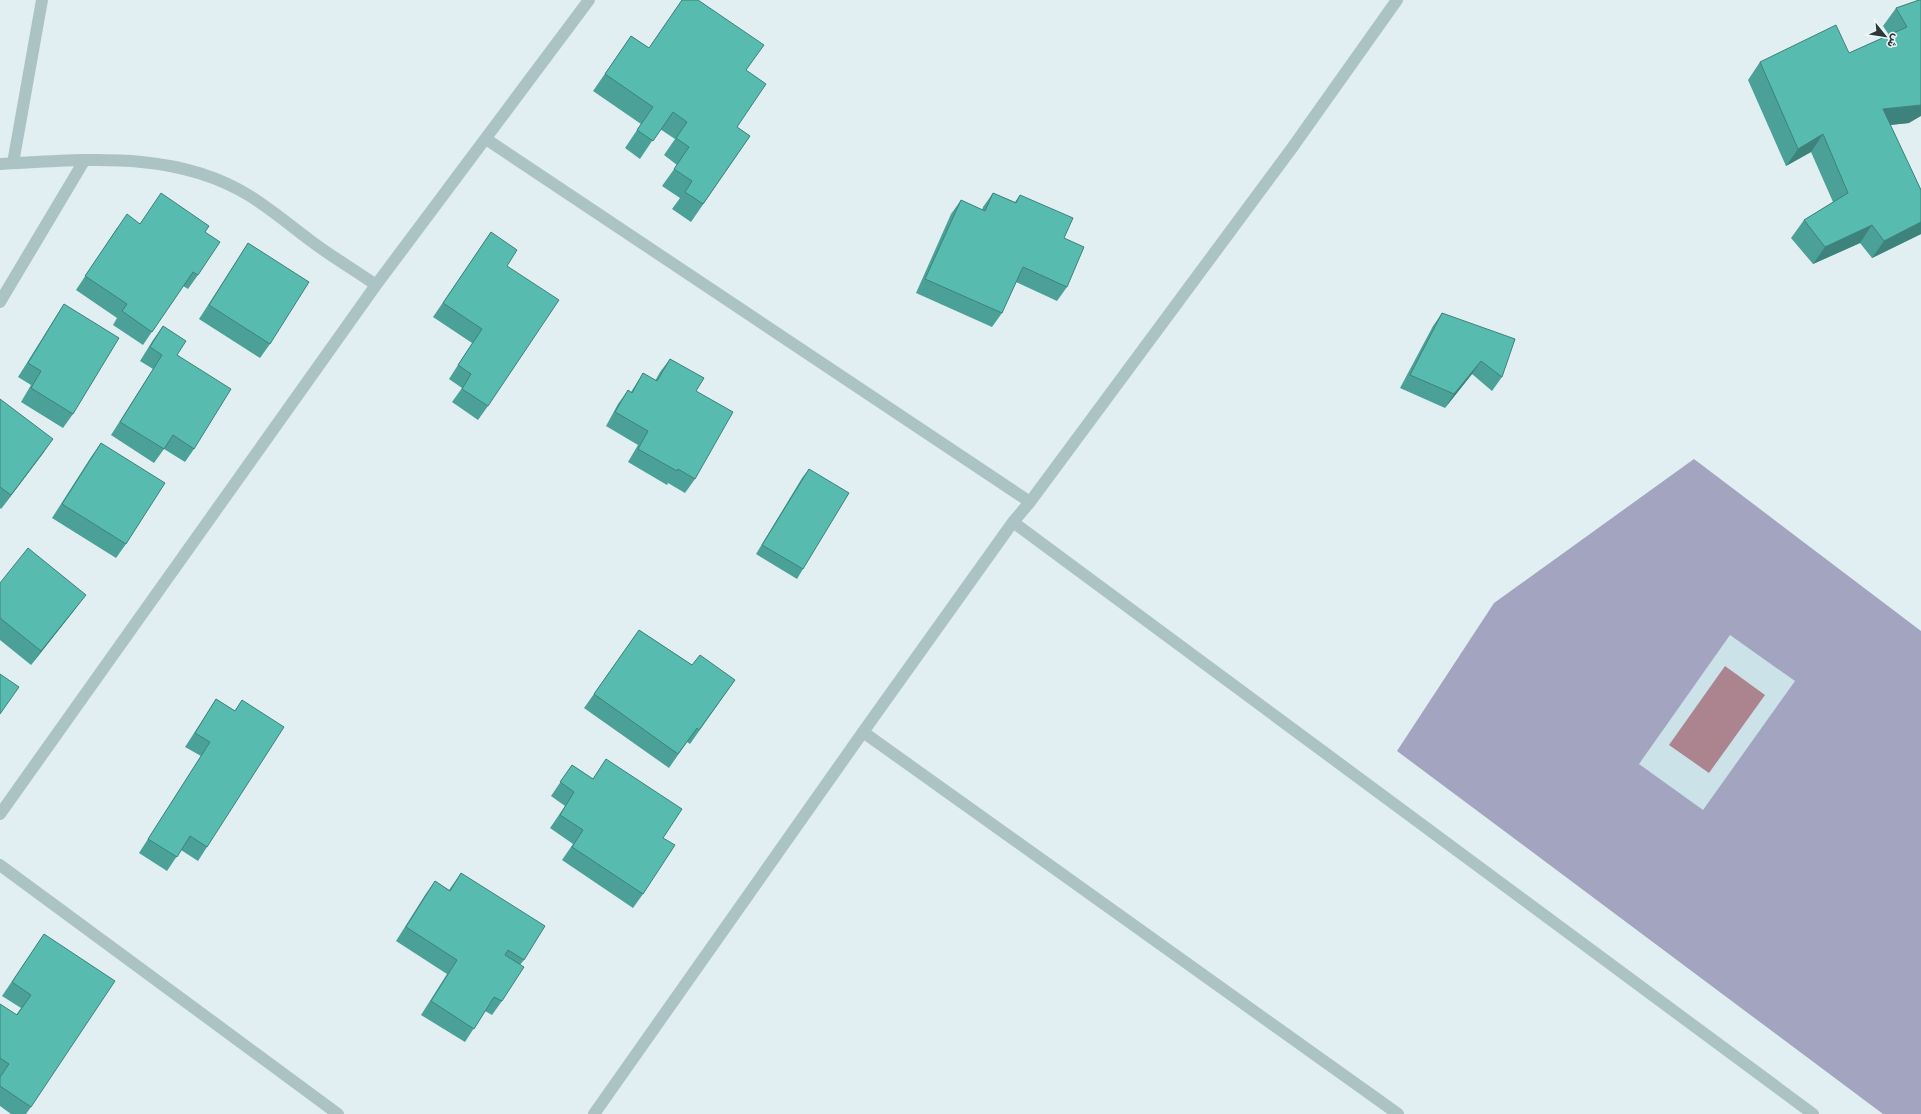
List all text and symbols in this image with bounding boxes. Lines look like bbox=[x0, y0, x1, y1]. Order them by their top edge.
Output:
north arrow bbox=[1865, 16, 1905, 56]
text: ش bbox=[1884, 31, 1902, 50]

